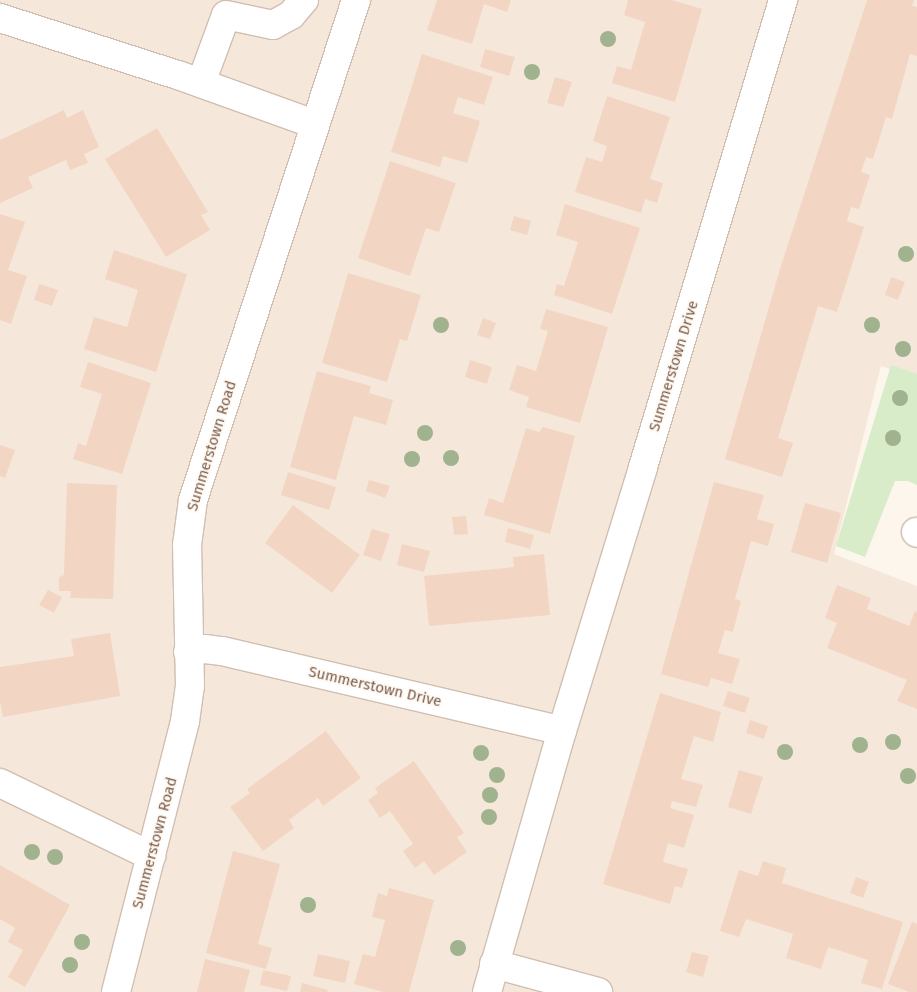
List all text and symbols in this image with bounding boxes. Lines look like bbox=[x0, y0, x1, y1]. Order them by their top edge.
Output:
street label: Summerstown Drive bbox=[646, 298, 702, 434]
street label: Summerstown Road bbox=[184, 379, 240, 513]
street label: Summerstown Drive bbox=[307, 663, 443, 711]
street label: Summerstown Road bbox=[129, 775, 181, 911]

